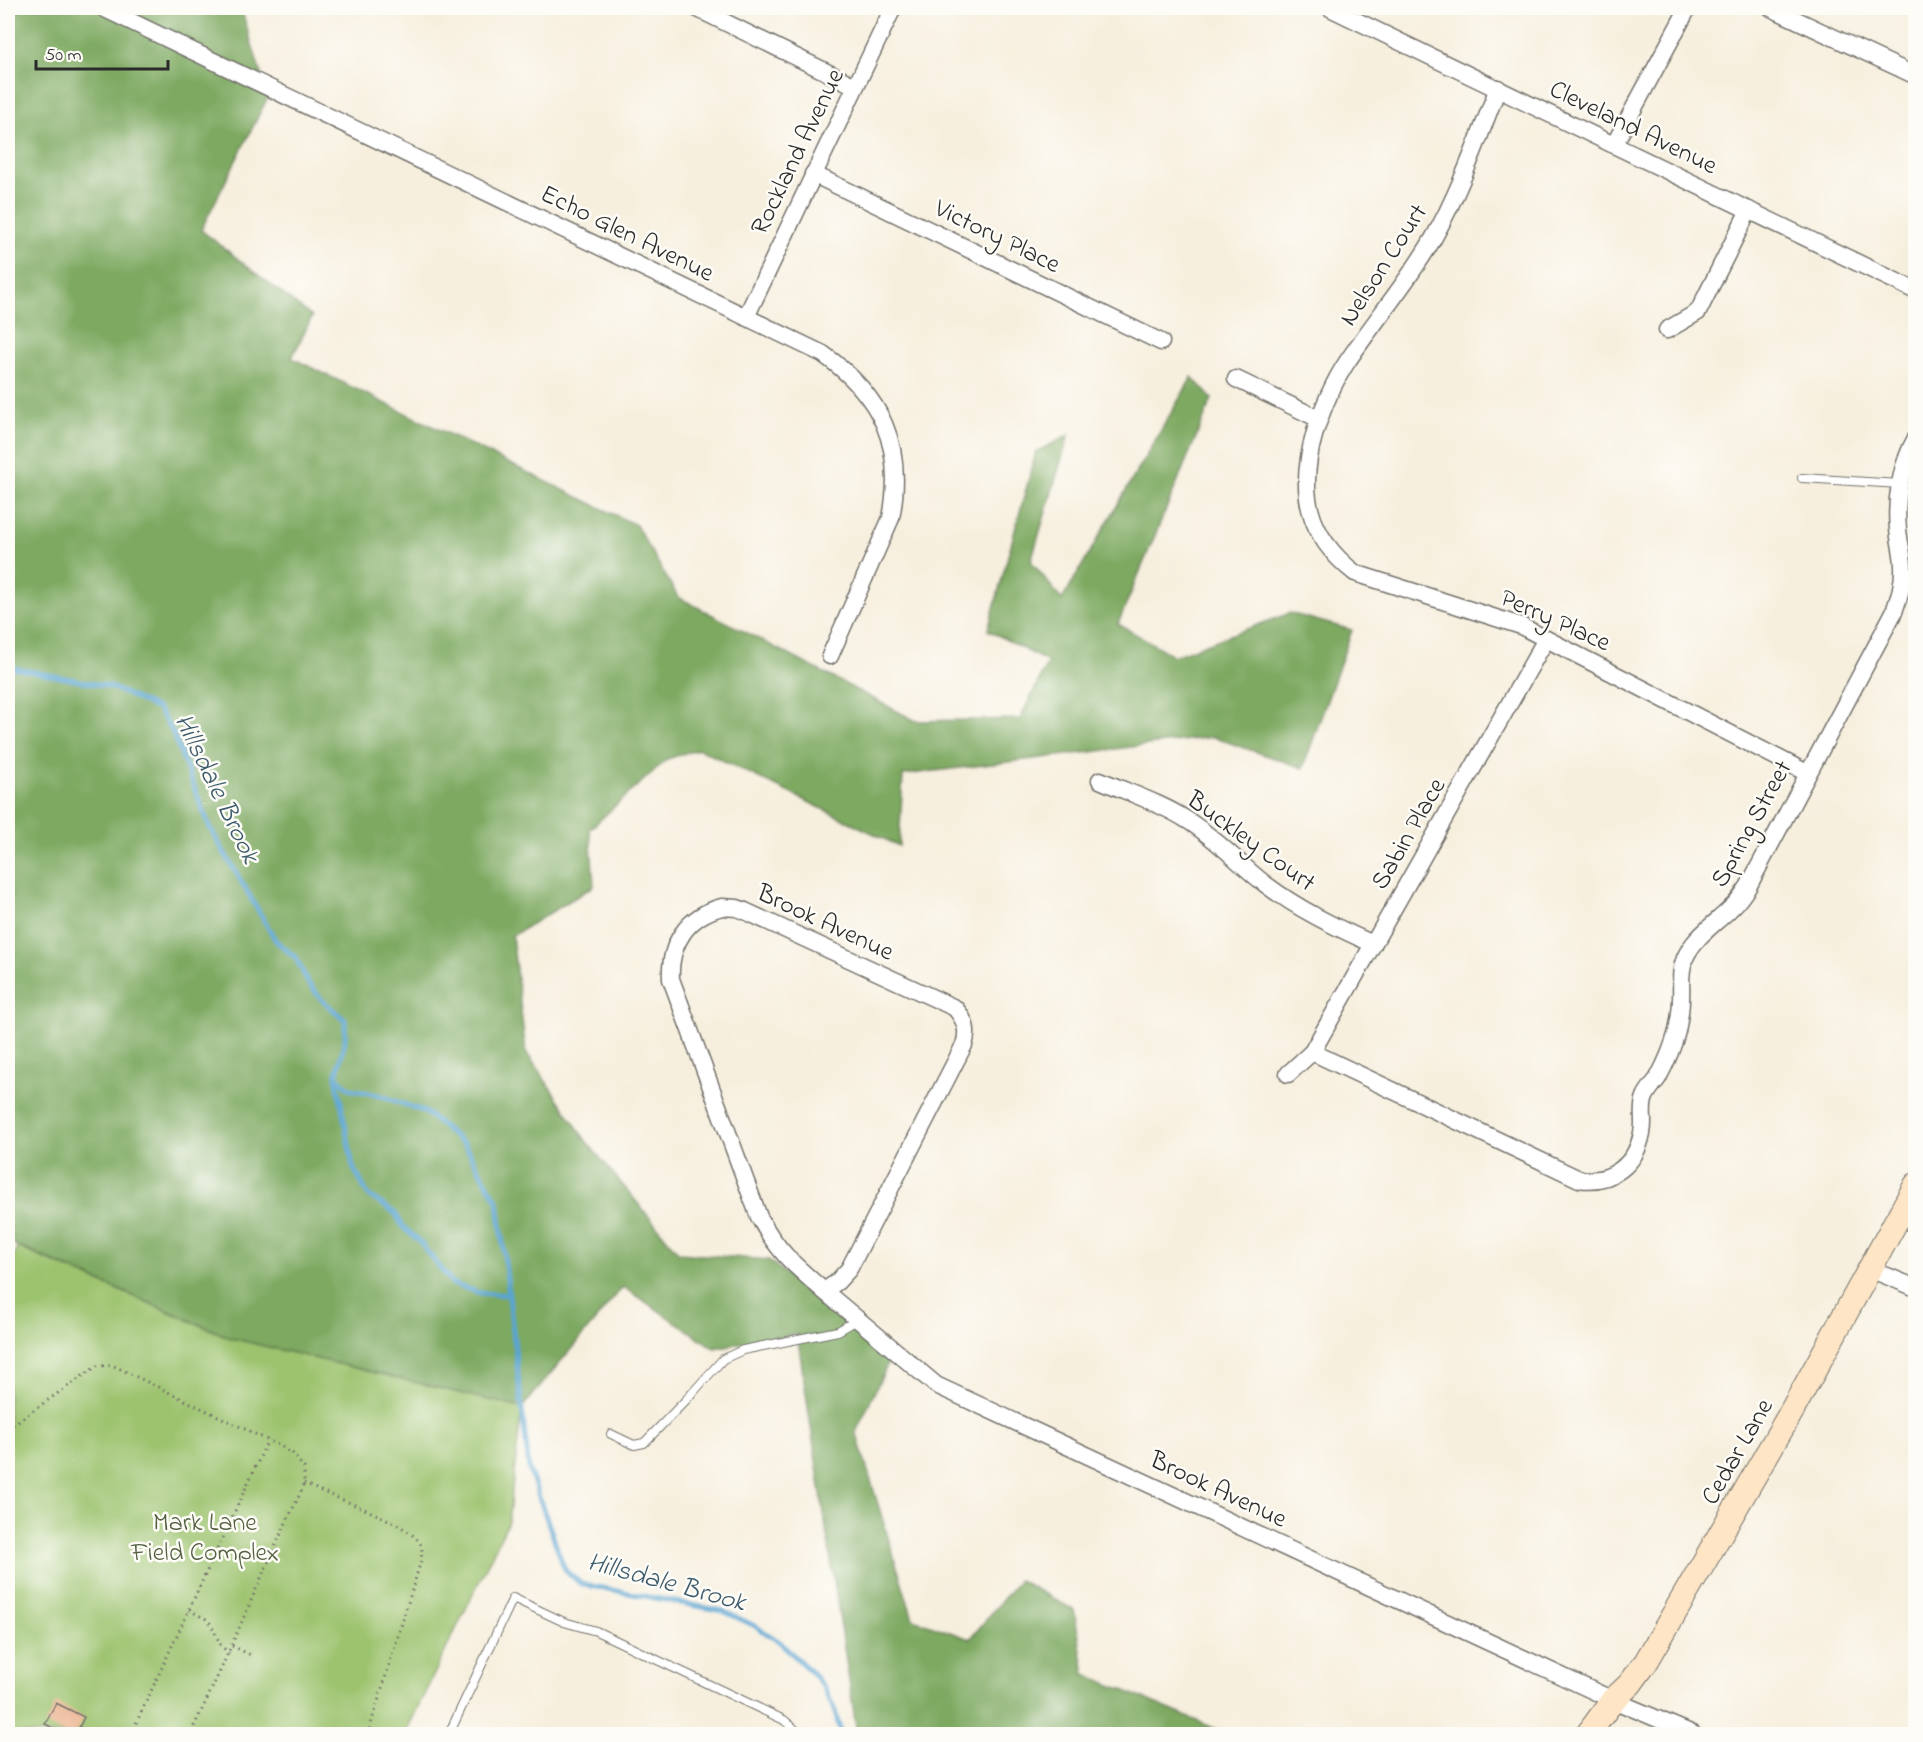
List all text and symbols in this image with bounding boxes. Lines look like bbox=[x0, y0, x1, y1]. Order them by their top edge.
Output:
scale bar bbox=[36, 33, 168, 71]
text: 50 m bbox=[45, 43, 82, 69]
street label: Rockland Avenue bbox=[742, 62, 856, 242]
street label: Cleveland Avenue bbox=[1542, 72, 1723, 186]
street label: Echo Glen Avenue bbox=[533, 176, 720, 293]
street label: Victory Place bbox=[926, 190, 1066, 285]
street label: Nelson Court bbox=[1331, 197, 1438, 334]
street label: Perry Place bbox=[1493, 581, 1616, 663]
water label: Hillsdale Brook bbox=[163, 708, 269, 872]
street label: Spring Street bbox=[1702, 754, 1803, 895]
street label: Sabin Place bbox=[1362, 771, 1457, 898]
street label: Buckley Court bbox=[1177, 782, 1323, 902]
street label: Brook Avenue bbox=[749, 875, 900, 972]
street label: Cedar Lane bbox=[1693, 1392, 1785, 1513]
street label: Brook Avenue bbox=[1142, 1442, 1293, 1539]
park label: Mark Lane Field Complex bbox=[130, 1505, 279, 1573]
water label: Hillsdale Brook bbox=[583, 1544, 751, 1624]

